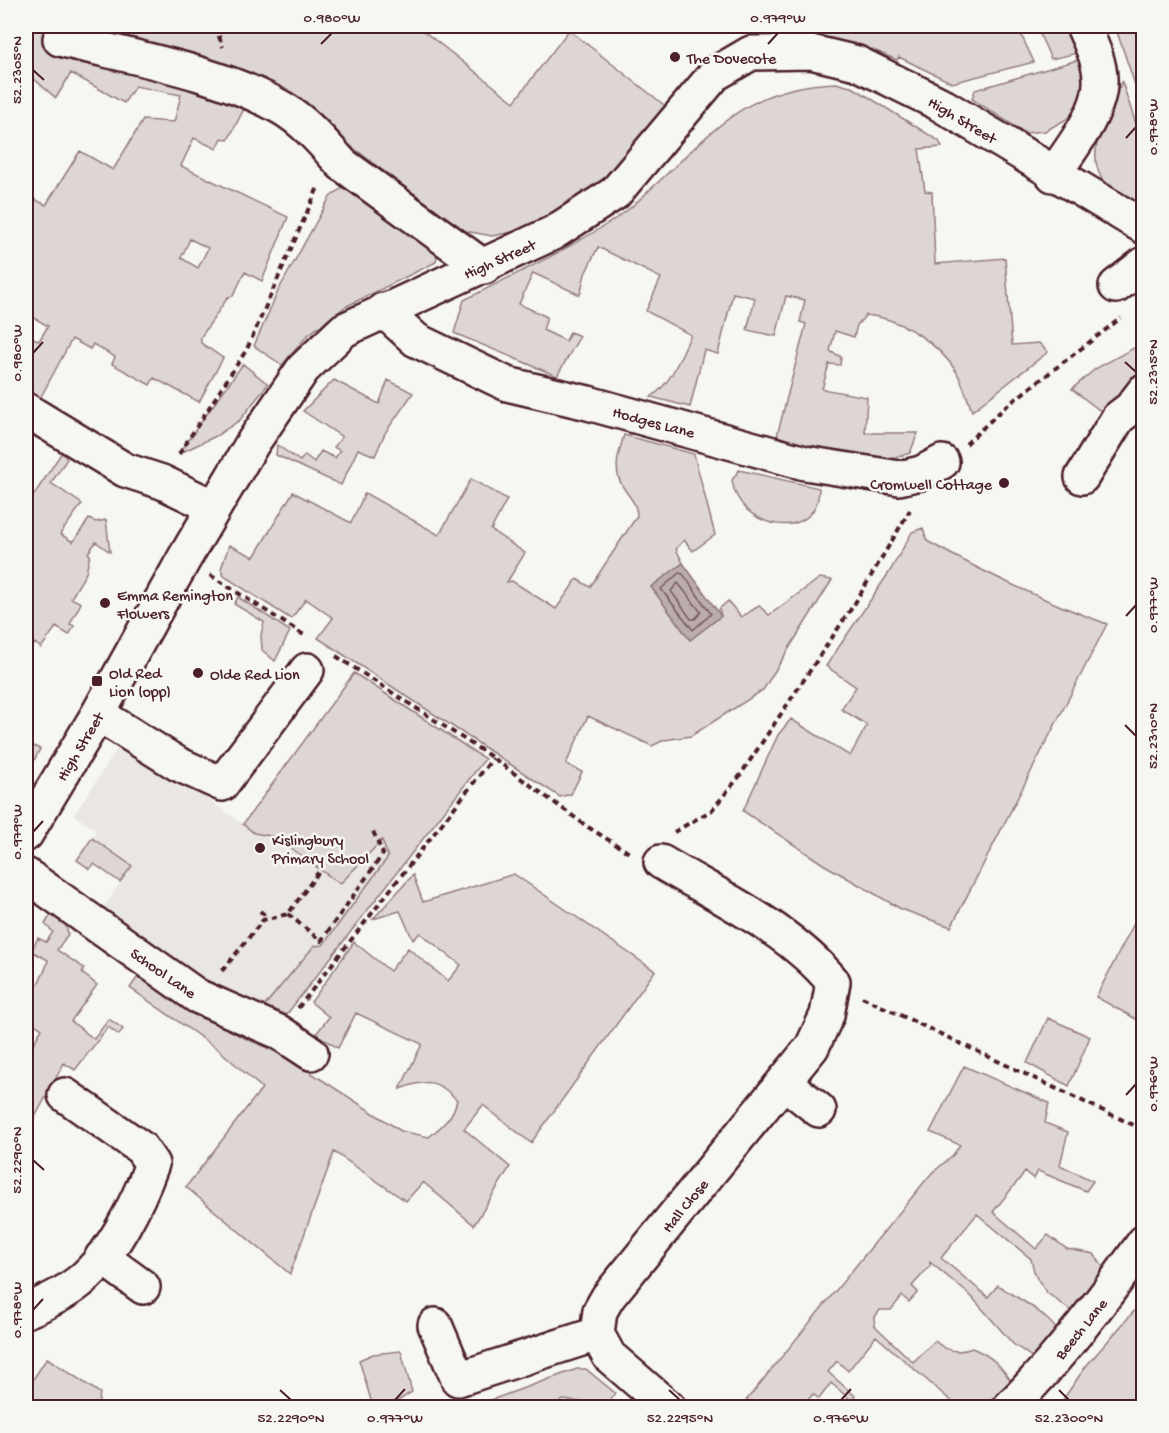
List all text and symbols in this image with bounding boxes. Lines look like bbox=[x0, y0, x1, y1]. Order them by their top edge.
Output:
text: 0.980°W bbox=[304, 10, 361, 28]
text: 0.979°W bbox=[750, 10, 806, 28]
text: 52.2305°N bbox=[9, 36, 27, 104]
marker: The Dovecote bbox=[668, 50, 682, 64]
place label: The Dovecote bbox=[686, 51, 777, 70]
street label: High Street bbox=[923, 94, 1000, 151]
text: 0.978°W bbox=[1145, 99, 1163, 155]
street label: High Street bbox=[462, 236, 541, 285]
text: 0.980°W bbox=[9, 324, 27, 381]
text: 52.2315°N bbox=[1145, 339, 1163, 405]
street label: Hodges Lane bbox=[610, 404, 697, 445]
marker: Cromwell Cottage bbox=[997, 476, 1011, 490]
place label: Cromwell Cottage bbox=[870, 477, 993, 496]
text: 0.977°W bbox=[1145, 577, 1163, 633]
place label: Emma Remington Flowers bbox=[116, 588, 233, 625]
marker: Emma Remington Flowers bbox=[98, 596, 112, 610]
place label: Old Red Lion (opp) bbox=[109, 666, 171, 703]
marker: Olde Red Lion bbox=[191, 666, 205, 680]
place label: Olde Red Lion bbox=[210, 667, 300, 686]
marker: Old Red Lion (opp) bbox=[90, 674, 104, 688]
text: 52.2310°N bbox=[1145, 703, 1163, 769]
street label: High Street bbox=[54, 709, 111, 786]
text: 0.979°W bbox=[9, 804, 27, 860]
place label: Kislingbury Primary School bbox=[271, 833, 369, 870]
marker: Kislingbury Primary School bbox=[253, 841, 267, 855]
street label: School Lane bbox=[125, 945, 199, 1005]
text: 0.976°W bbox=[1145, 1056, 1163, 1112]
text: 52.2290°N bbox=[9, 1126, 27, 1194]
street label: Hall Close bbox=[659, 1176, 715, 1238]
text: 0.978°W bbox=[9, 1282, 27, 1338]
street label: Beech Lane bbox=[1052, 1295, 1114, 1365]
text: 52.2290°N bbox=[257, 1410, 325, 1428]
text: 0.977°W bbox=[367, 1410, 423, 1428]
text: 52.2295°N bbox=[647, 1410, 714, 1428]
text: 0.976°W bbox=[813, 1410, 869, 1428]
text: 52.2300°N bbox=[1035, 1410, 1104, 1428]

